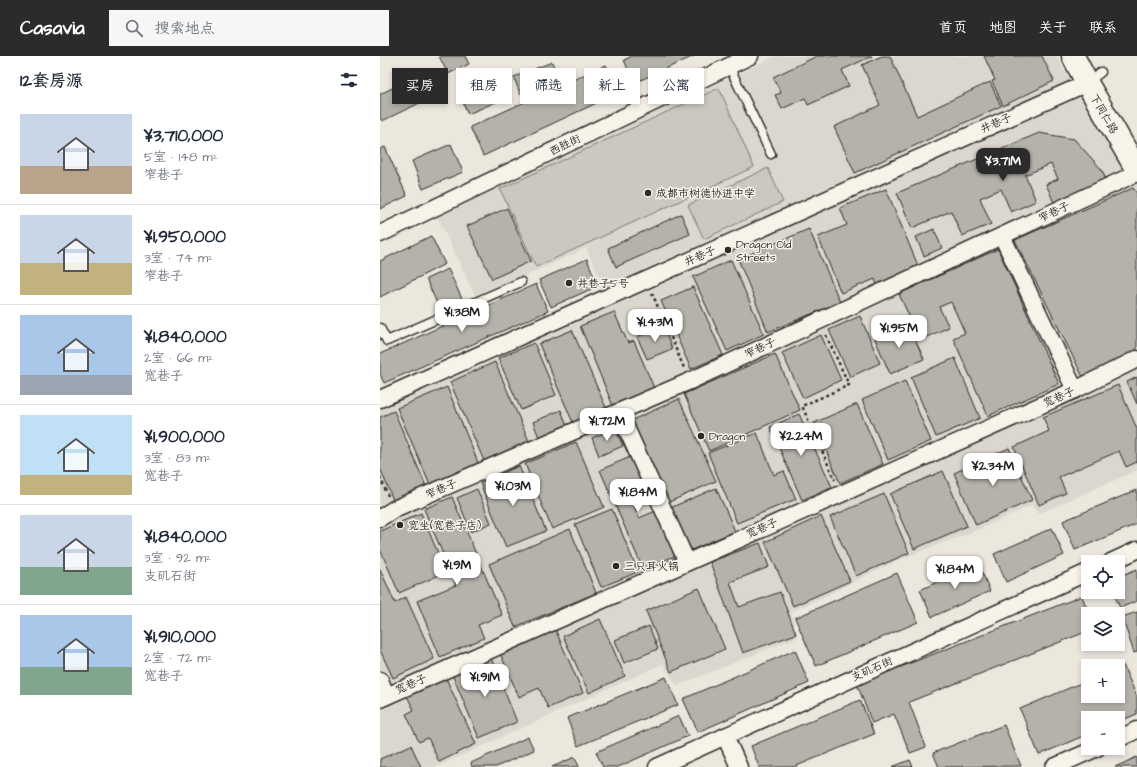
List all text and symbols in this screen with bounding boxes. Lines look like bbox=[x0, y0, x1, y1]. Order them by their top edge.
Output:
search box bbox=[109, 10, 389, 46]
text: Casavia bbox=[20, 15, 85, 42]
icon: search bbox=[123, 17, 145, 39]
text: 搜索地点 bbox=[155, 18, 215, 39]
text: 首页 bbox=[939, 18, 967, 38]
text: 地图 bbox=[989, 18, 1017, 38]
text: 关于 bbox=[1039, 18, 1067, 38]
text: 联系 bbox=[1089, 18, 1117, 38]
chip: 买房 bbox=[392, 68, 448, 104]
chip: 租房 bbox=[456, 68, 512, 104]
chip: 筛选 bbox=[520, 68, 576, 104]
chip: 新上 bbox=[584, 68, 640, 104]
chip: 公寓 bbox=[648, 68, 704, 104]
text: 12套房源 bbox=[20, 69, 83, 93]
icon: filters bbox=[338, 69, 360, 91]
street label: 下同仁路 bbox=[1087, 91, 1121, 137]
street label: 井巷子 bbox=[978, 109, 1014, 137]
text: ¥3,710,000 bbox=[144, 124, 223, 148]
icon: home bbox=[52, 130, 100, 178]
street label: 西胜街 bbox=[547, 131, 584, 159]
text: 5室 · 148 m² bbox=[144, 148, 218, 166]
pin: ¥3.71M bbox=[970, 148, 1036, 182]
text: ¥3.71M bbox=[985, 152, 1021, 170]
text: 窄巷子 bbox=[144, 166, 183, 184]
place label: 成都市树德协进中学 bbox=[656, 186, 755, 201]
marker: 成都市树德协进中学 bbox=[643, 188, 653, 198]
street label: 窄巷子 bbox=[1036, 198, 1072, 226]
text: ¥1,950,000 bbox=[144, 225, 226, 249]
icon: home bbox=[52, 231, 100, 279]
place label: Dragon Old Streets bbox=[736, 237, 792, 265]
street label: 井巷子 bbox=[682, 242, 718, 270]
marker: Dragon Old Streets bbox=[723, 245, 733, 255]
text: 3室 · 74 m² bbox=[144, 249, 213, 267]
text: 窄巷子 bbox=[144, 267, 183, 285]
place label: 井巷子5号 bbox=[577, 276, 629, 291]
marker: 井巷子5号 bbox=[564, 278, 574, 288]
pin: ¥1.38M bbox=[429, 299, 495, 333]
text: ¥1.38M bbox=[444, 303, 480, 321]
pin: ¥1.43M bbox=[622, 309, 688, 343]
text: ¥1.43M bbox=[637, 313, 673, 331]
pin: ¥1.95M bbox=[866, 315, 932, 349]
text: ¥1.95M bbox=[880, 319, 918, 337]
text: ¥1,840,000 bbox=[144, 325, 227, 349]
icon: home bbox=[52, 331, 100, 379]
street label: 窄巷子 bbox=[742, 334, 778, 362]
text: 2室 · 66 m² bbox=[144, 349, 213, 367]
text: 宽巷子 bbox=[144, 367, 183, 385]
street label: 宽巷子 bbox=[1041, 383, 1077, 411]
pin: ¥1.72M bbox=[574, 408, 640, 442]
text: ¥1.72M bbox=[589, 412, 625, 430]
pin: ¥2.24M bbox=[768, 423, 834, 457]
text: ¥1,900,000 bbox=[144, 425, 225, 449]
text: ¥2.24M bbox=[779, 427, 823, 445]
place label: Dragon bbox=[709, 429, 746, 445]
icon: home bbox=[52, 431, 100, 479]
marker: Dragon bbox=[696, 431, 706, 441]
text: 3室 · 83 m² bbox=[144, 449, 211, 467]
pin: ¥2.34M bbox=[960, 453, 1026, 487]
text: ¥2.34M bbox=[972, 457, 1014, 475]
text: 宽巷子 bbox=[144, 467, 183, 485]
pin: ¥1.03M bbox=[480, 473, 546, 507]
street label: 窄巷子 bbox=[423, 476, 459, 502]
text: ¥1.03M bbox=[495, 477, 531, 495]
pin: ¥1.84M bbox=[605, 479, 671, 513]
text: ¥1.84M bbox=[619, 483, 657, 501]
street label: 宽巷子 bbox=[744, 514, 780, 542]
place label: 宽坐(宽巷子店) bbox=[408, 518, 481, 533]
marker: 宽坐(宽巷子店) bbox=[395, 520, 405, 530]
text: ¥1,840,000 bbox=[144, 525, 227, 549]
icon: home bbox=[52, 531, 100, 579]
text: 3室 · 92 m² bbox=[144, 549, 211, 567]
pin: ¥1.9M bbox=[429, 552, 485, 586]
map controls bbox=[1081, 555, 1125, 755]
button: locate bbox=[1081, 555, 1125, 599]
text: ¥1.9M bbox=[443, 556, 471, 574]
pin: ¥1.84M bbox=[922, 556, 988, 590]
place label: 三只耳火锅 bbox=[624, 559, 679, 574]
text: ¥1.84M bbox=[936, 560, 974, 578]
marker: 三只耳火锅 bbox=[611, 561, 621, 571]
text: 支矶石街 bbox=[144, 567, 196, 585]
button: layers bbox=[1081, 607, 1125, 651]
text: ¥1,910,000 bbox=[144, 625, 216, 649]
icon: home bbox=[52, 631, 100, 679]
text: 2室 · 72 m² bbox=[144, 649, 212, 667]
street label: 支矶石街 bbox=[849, 653, 896, 685]
button: + bbox=[1081, 659, 1125, 703]
pin: ¥1.91M bbox=[452, 664, 518, 698]
text: 宽巷子 bbox=[144, 667, 183, 685]
text: ¥1.91M bbox=[470, 668, 500, 686]
street label: 宽巷子 bbox=[393, 670, 429, 698]
button: − bbox=[1081, 711, 1125, 755]

